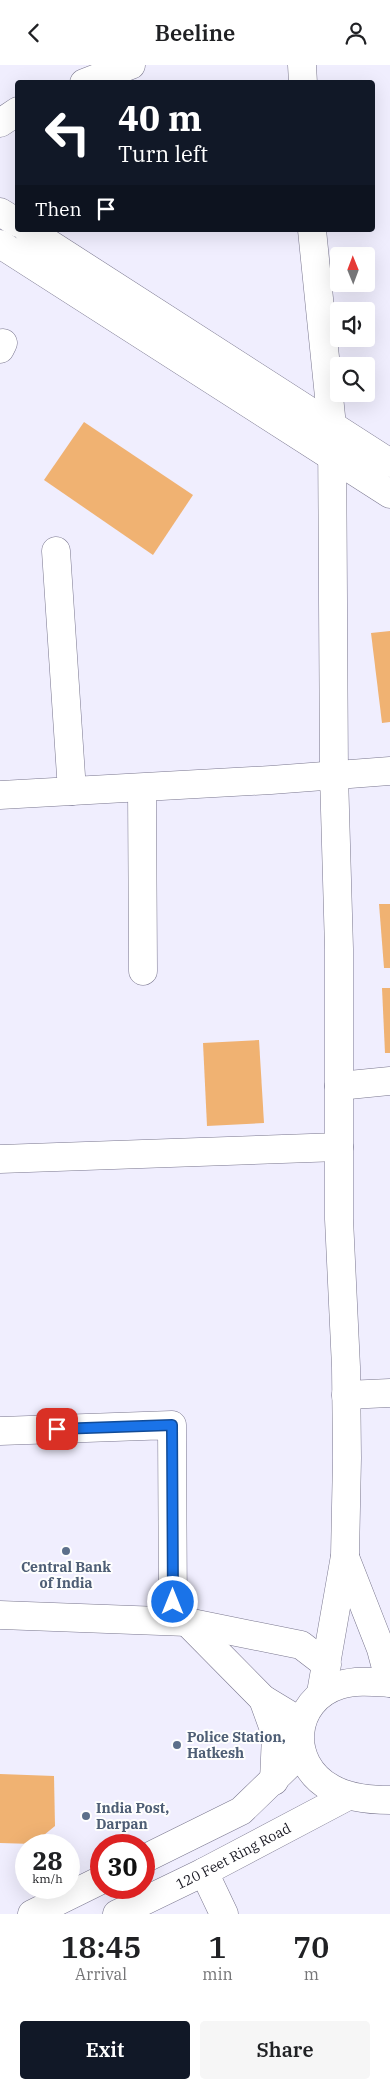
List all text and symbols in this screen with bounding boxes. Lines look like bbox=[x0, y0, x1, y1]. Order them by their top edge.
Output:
text: Beeline bbox=[155, 18, 235, 47]
icon: back bbox=[20, 19, 48, 47]
icon: person bbox=[342, 19, 370, 47]
text: 40 m bbox=[118, 95, 202, 141]
icon: left bbox=[35, 100, 100, 165]
text: Turn left bbox=[118, 139, 208, 168]
icon: arrive bbox=[92, 195, 120, 223]
text: Then bbox=[35, 197, 82, 221]
north arrow bbox=[330, 247, 375, 293]
map controls bbox=[330, 247, 375, 402]
button: sound bbox=[330, 302, 375, 347]
button: search bbox=[330, 357, 375, 402]
pin bbox=[36, 1408, 78, 1450]
icon: arrive bbox=[43, 1415, 71, 1443]
marker: Central Bank of India bbox=[60, 1545, 72, 1557]
place label: Central Bank of India bbox=[21, 1558, 111, 1592]
position arrow bbox=[146, 1575, 198, 1627]
place label: Police Station, Hatkesh bbox=[187, 1728, 286, 1762]
marker: Police Station, Hatkesh bbox=[171, 1739, 183, 1751]
place label: India Post, Darpan bbox=[96, 1799, 169, 1833]
marker: India Post, Darpan bbox=[80, 1810, 92, 1822]
street label: 120 Feet Ring Road bbox=[173, 1819, 294, 1893]
speed limit sign: 30 bbox=[90, 1834, 155, 1899]
text: 28 bbox=[32, 1844, 63, 1877]
text: km/h bbox=[32, 1871, 63, 1886]
text: 18:45 bbox=[61, 1927, 142, 1966]
text: 1 bbox=[208, 1927, 226, 1966]
text: 70 bbox=[293, 1927, 329, 1966]
text: Arrival bbox=[75, 1964, 127, 1984]
text: min bbox=[202, 1964, 233, 1984]
text: m bbox=[304, 1964, 319, 1984]
button: Exit bbox=[20, 2021, 190, 2079]
button: Share bbox=[200, 2021, 370, 2079]

